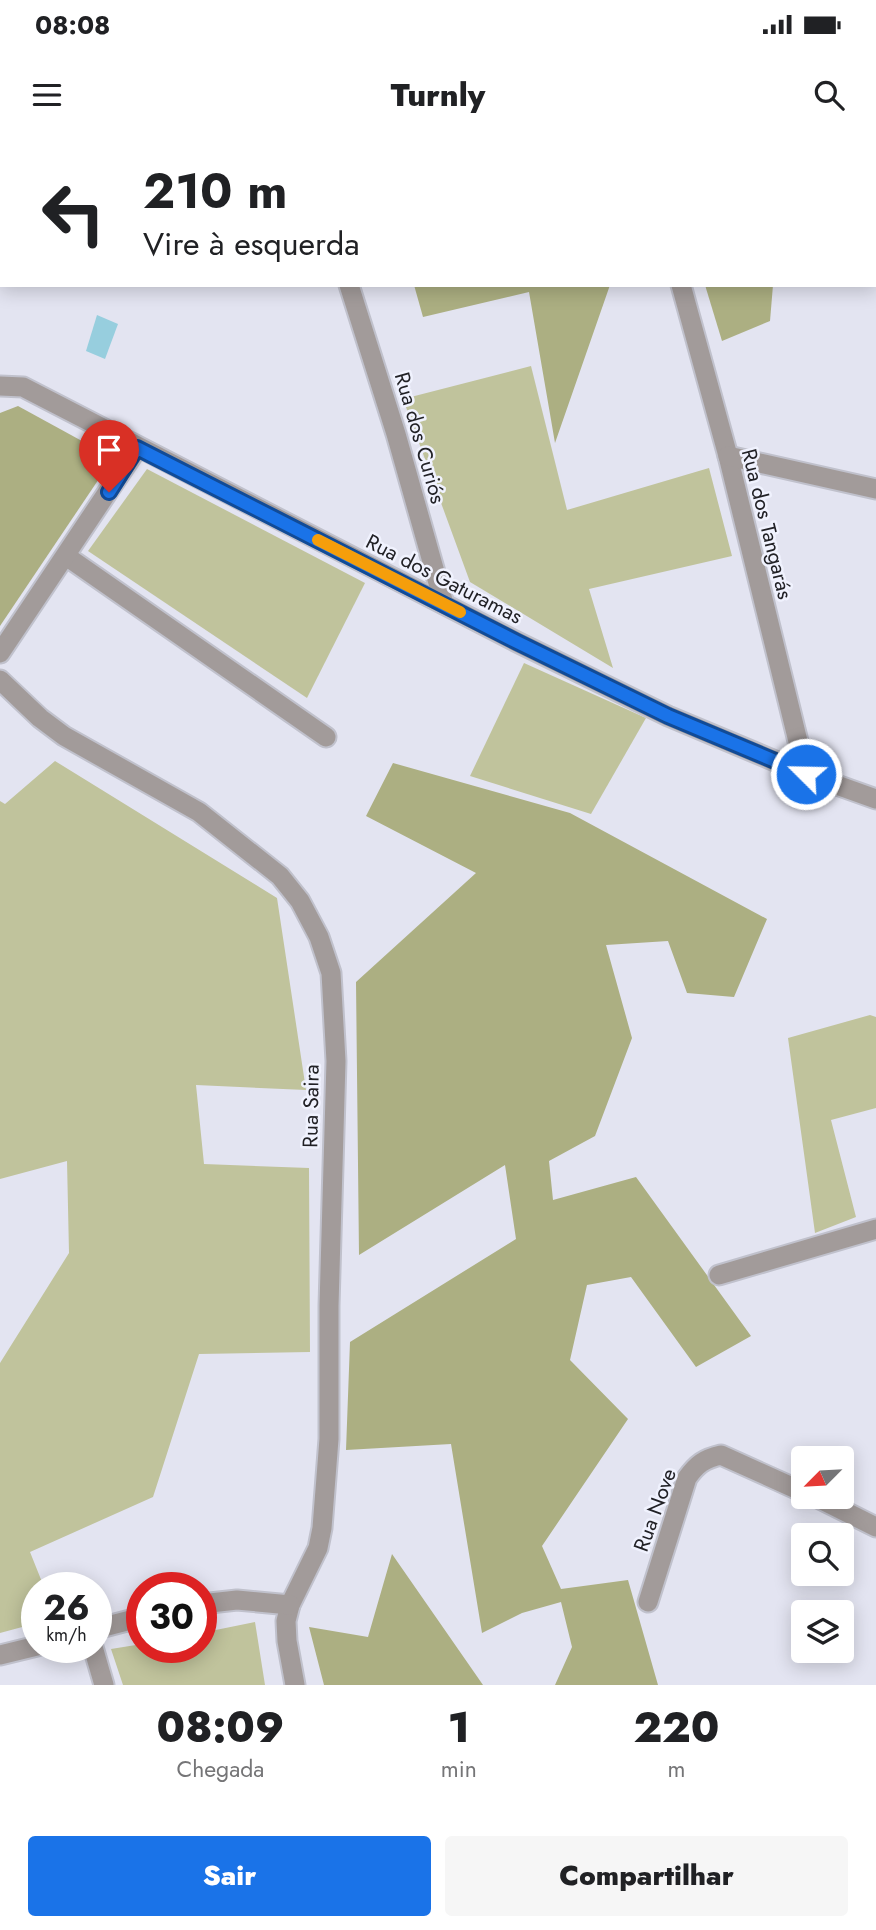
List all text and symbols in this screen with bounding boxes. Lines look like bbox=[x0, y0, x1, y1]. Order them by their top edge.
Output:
text: 08:08 bbox=[35, 6, 110, 44]
text: Turnly bbox=[391, 72, 485, 118]
icon: menu bbox=[28, 76, 66, 114]
icon: search bbox=[810, 76, 848, 114]
text: 210 m bbox=[143, 156, 287, 226]
icon: left bbox=[28, 168, 119, 259]
text: Vire à esquerda bbox=[143, 221, 360, 267]
street label: Rua dos Curiós bbox=[387, 369, 453, 507]
pin bbox=[79, 420, 139, 492]
icon: arrive bbox=[90, 431, 128, 469]
street label: Rua dos Tangarás bbox=[734, 446, 800, 602]
street label: Rua dos Gaturamas bbox=[361, 527, 527, 631]
position arrow bbox=[769, 737, 843, 811]
street label: Rua Saira bbox=[295, 1064, 327, 1148]
north arrow bbox=[791, 1446, 854, 1508]
map controls bbox=[791, 1446, 854, 1663]
street label: Rua Nove bbox=[626, 1464, 684, 1556]
button: search bbox=[791, 1523, 854, 1586]
speed limit sign: 30 bbox=[126, 1572, 217, 1663]
text: 26 bbox=[43, 1583, 90, 1633]
button: layers bbox=[791, 1600, 854, 1663]
text: km/h bbox=[46, 1622, 87, 1648]
text: 08:09 bbox=[157, 1697, 284, 1758]
text: 1 bbox=[448, 1697, 470, 1758]
text: 220 bbox=[633, 1697, 719, 1758]
text: Chegada bbox=[176, 1752, 264, 1786]
text: min bbox=[441, 1752, 477, 1786]
text: m bbox=[667, 1752, 685, 1786]
button: Sair bbox=[28, 1836, 431, 1916]
button: Compartilhar bbox=[445, 1836, 848, 1916]

